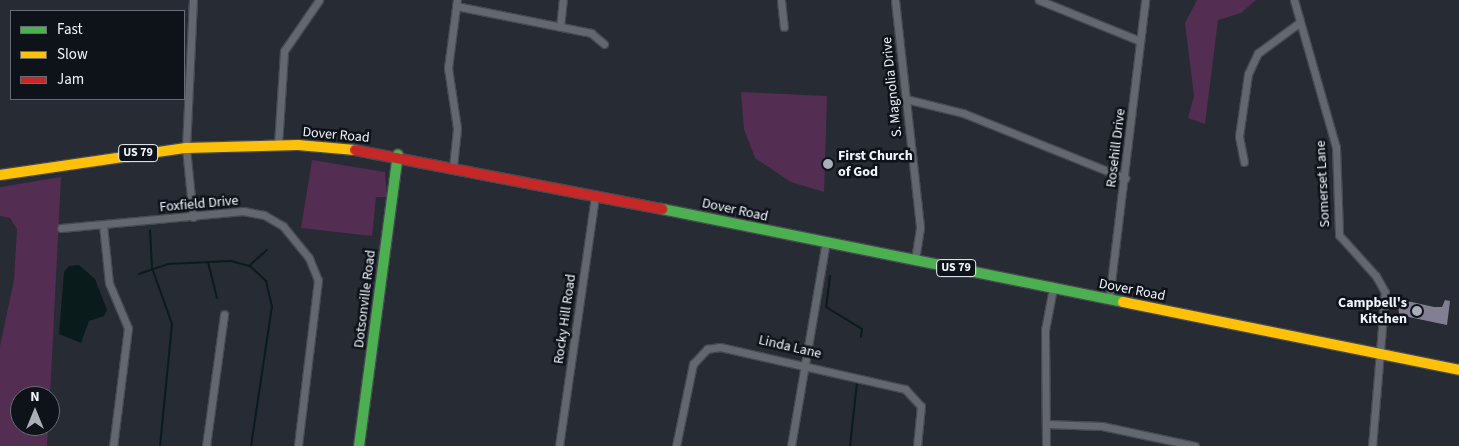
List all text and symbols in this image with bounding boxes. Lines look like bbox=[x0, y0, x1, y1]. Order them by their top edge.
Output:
legend bbox=[10, 10, 185, 100]
text: Fast bbox=[57, 19, 83, 40]
street label: S. Magnolia Drive bbox=[878, 36, 906, 138]
text: Slow bbox=[57, 44, 88, 65]
text: Jam bbox=[57, 69, 84, 90]
street label: Rosehill Drive bbox=[1103, 108, 1129, 188]
street label: Dover Road bbox=[302, 124, 370, 146]
street label: Somerset Lane bbox=[1312, 140, 1334, 228]
road number: US 79 bbox=[118, 144, 158, 162]
place label: First Church of God bbox=[838, 148, 913, 180]
marker: First Church of God bbox=[822, 158, 834, 170]
street label: Foxfield Drive bbox=[159, 192, 239, 216]
street label: Dover Road bbox=[700, 195, 770, 225]
street label: Dotsonville Road bbox=[351, 249, 379, 349]
road number: US 79 bbox=[936, 258, 976, 278]
street label: Rocky Hill Road bbox=[550, 273, 580, 365]
street label: Dover Road bbox=[1097, 275, 1167, 305]
place label: Campbell's Kitchen bbox=[1338, 295, 1407, 328]
marker: Campbell's Kitchen bbox=[1411, 305, 1423, 317]
street label: Linda Lane bbox=[757, 332, 823, 362]
north arrow bbox=[10, 386, 60, 436]
text: N bbox=[30, 387, 40, 407]

